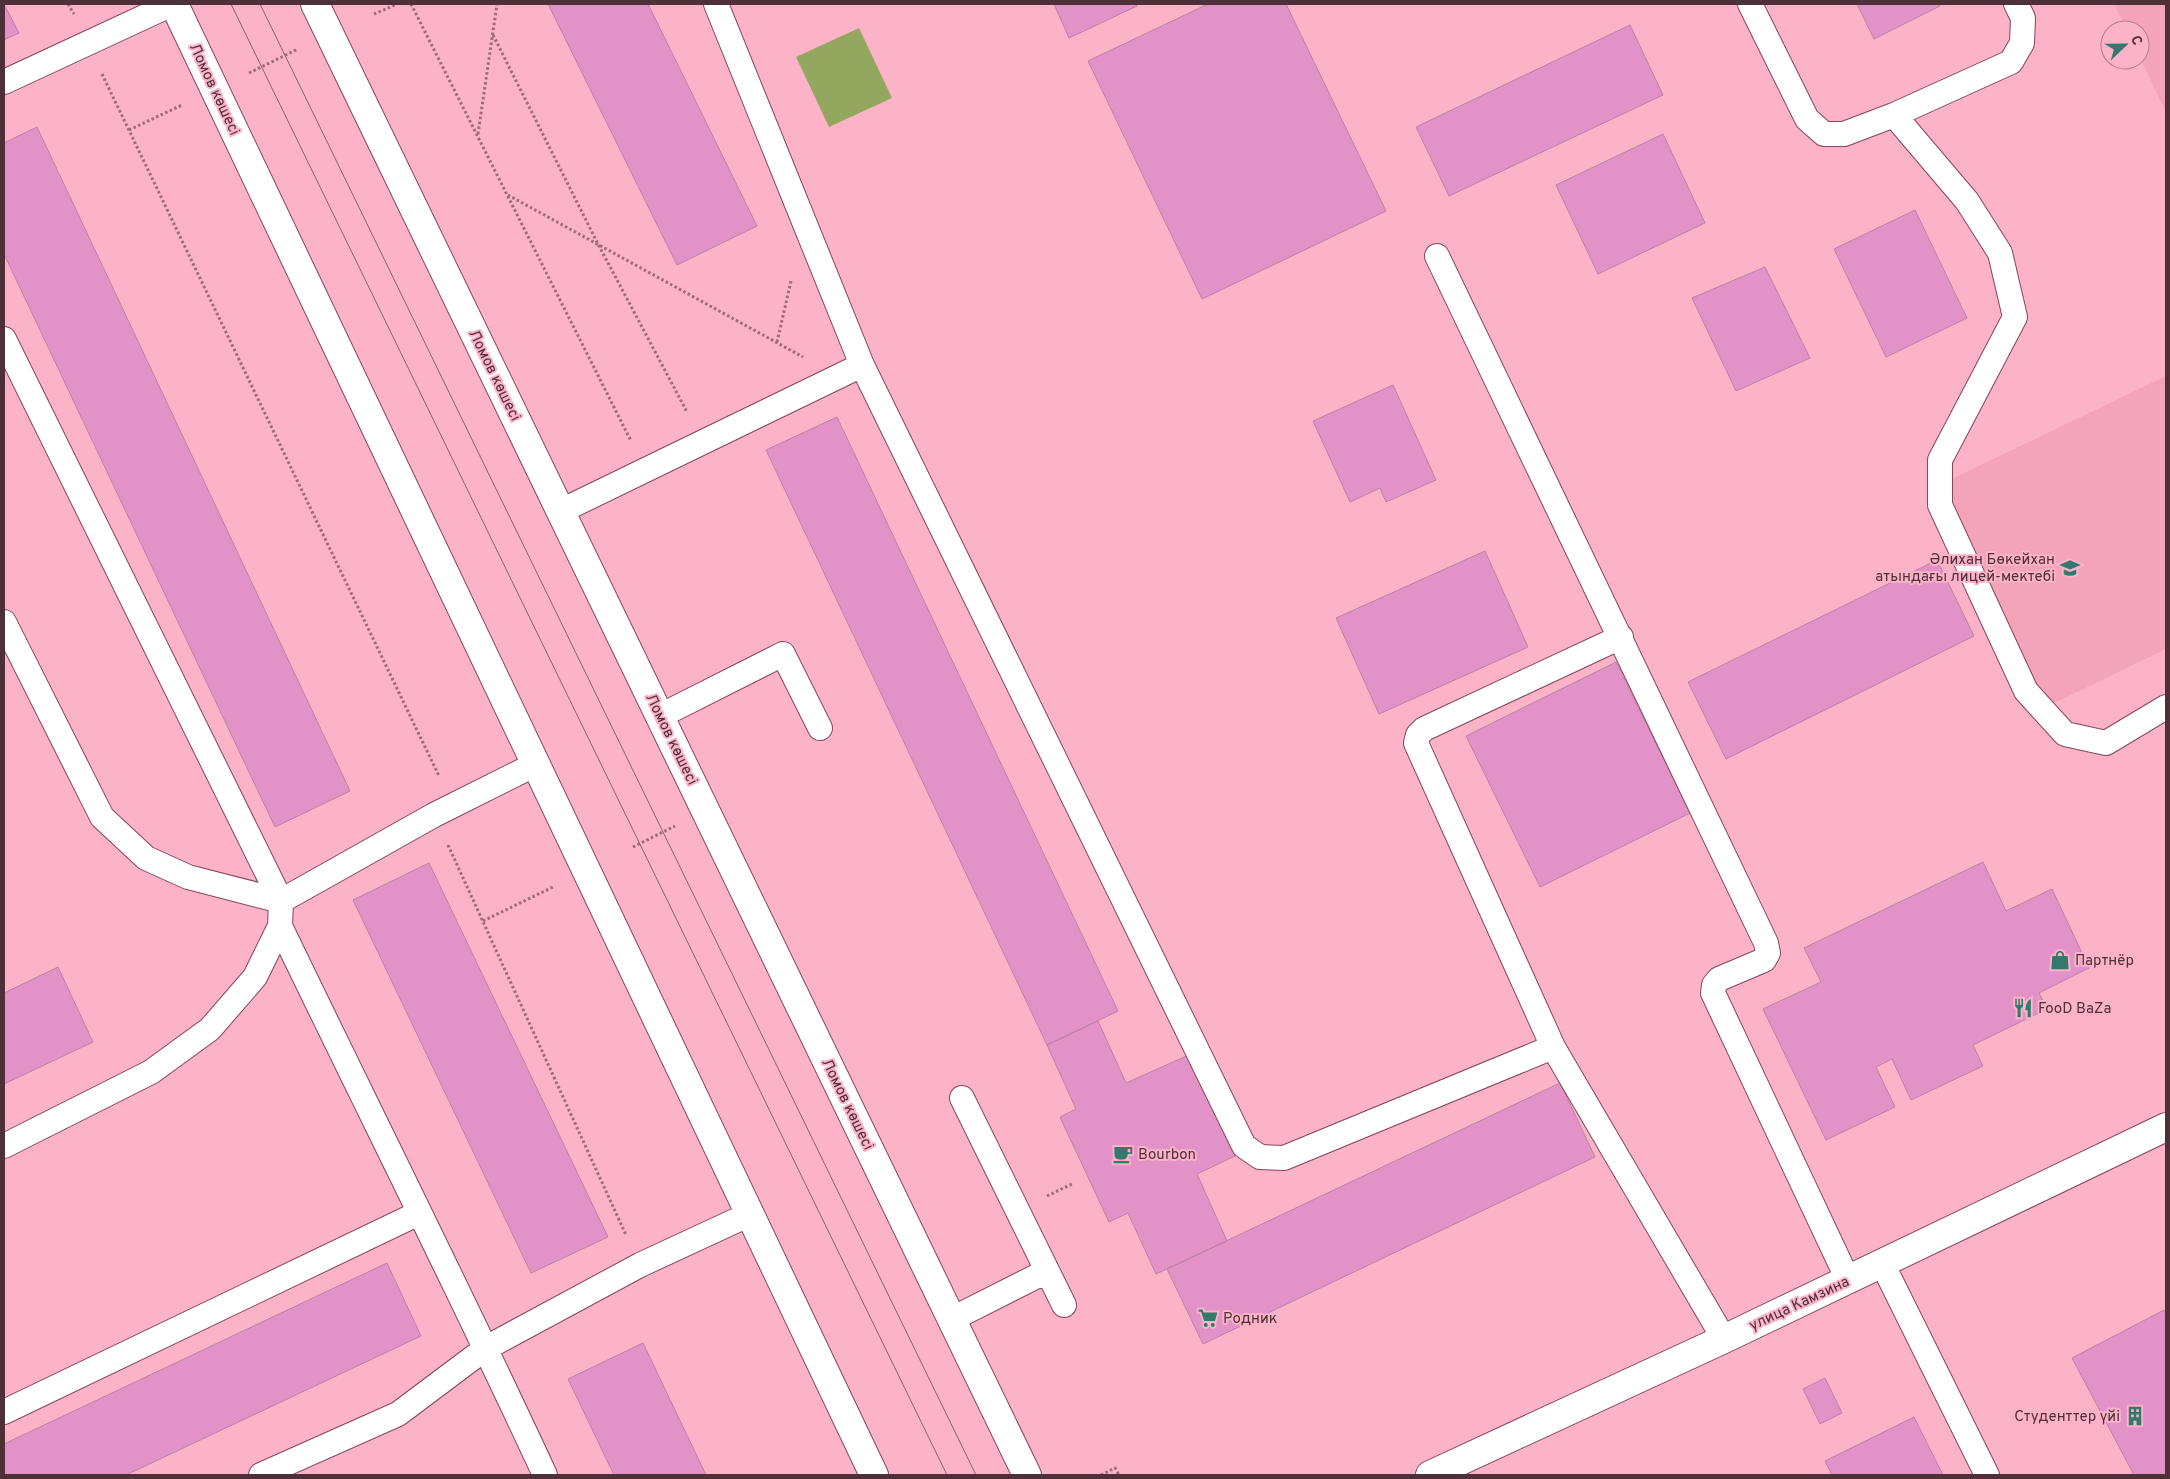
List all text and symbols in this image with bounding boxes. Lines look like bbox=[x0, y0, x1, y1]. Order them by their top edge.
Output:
north arrow bbox=[2100, 20, 2150, 70]
text: С bbox=[2126, 33, 2145, 48]
street label: Ломов көшесі bbox=[184, 41, 243, 139]
street label: Ломов көшесі bbox=[463, 327, 524, 425]
place label: Әлихан Бөкейхан атындағы лицей-мектебі bbox=[1875, 551, 2055, 587]
school or university icon: Әлихан Бөкейхан атындағы лицей-мектебі bbox=[2059, 557, 2081, 579]
street label: Ломов көшесі bbox=[640, 691, 701, 789]
shop icon: Партнёр bbox=[2049, 949, 2071, 971]
place label: Партнёр bbox=[2075, 952, 2134, 971]
restaurant icon: FooD BaZa bbox=[2012, 997, 2034, 1019]
place label: FooD BaZa bbox=[2038, 1000, 2111, 1019]
street label: Ломов көшесі bbox=[816, 1056, 877, 1154]
cafe icon: Bourbon bbox=[1112, 1143, 1134, 1165]
place label: Bourbon bbox=[1138, 1146, 1196, 1165]
street label: улица Камзина bbox=[1746, 1273, 1853, 1336]
supermarket icon: Родник bbox=[1197, 1307, 1219, 1329]
place label: Родник bbox=[1223, 1310, 1277, 1329]
building icon: Студенттер үйі bbox=[2124, 1405, 2146, 1427]
place label: Студенттер үйі bbox=[2014, 1408, 2120, 1427]

